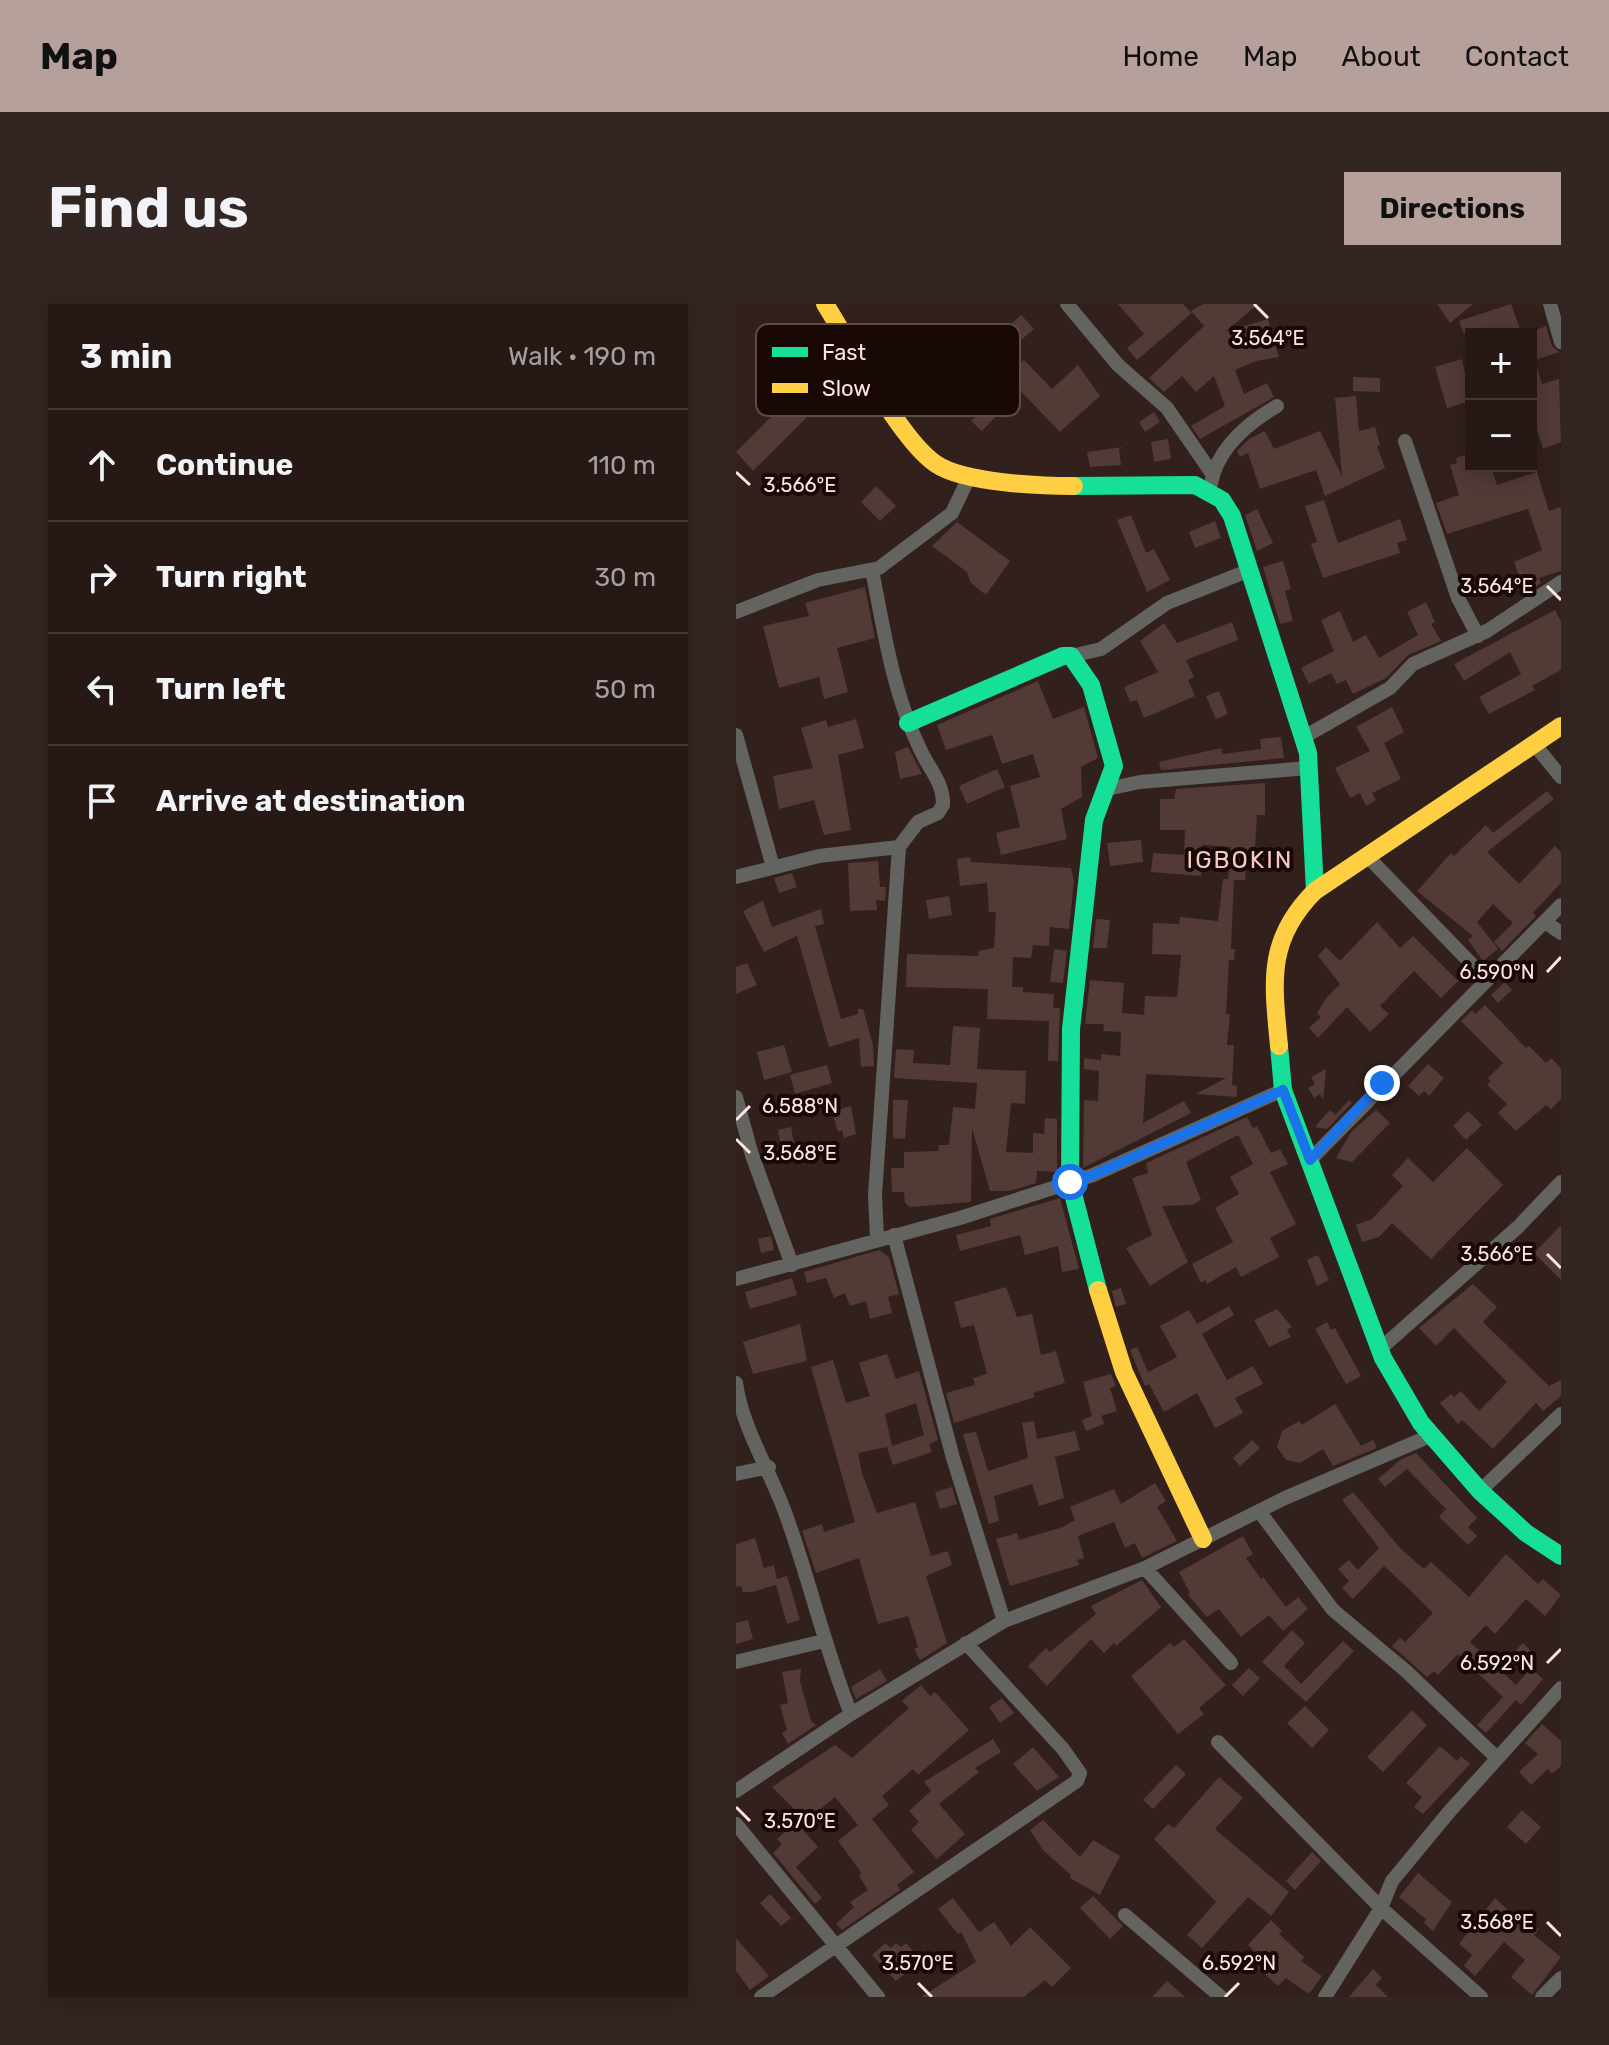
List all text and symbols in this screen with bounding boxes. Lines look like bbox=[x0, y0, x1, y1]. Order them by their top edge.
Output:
text: Map bbox=[40, 33, 118, 79]
text: Home bbox=[1122, 40, 1199, 73]
text: Map bbox=[1243, 40, 1297, 73]
text: About bbox=[1341, 40, 1421, 73]
text: Contact bbox=[1465, 40, 1569, 73]
button: Directions bbox=[1344, 172, 1561, 245]
text: Find us bbox=[48, 175, 249, 241]
legend bbox=[756, 324, 1020, 416]
text: 3.564°E bbox=[1231, 326, 1305, 350]
map controls bbox=[1465, 328, 1537, 472]
button: + bbox=[1465, 328, 1537, 400]
text: 3 min bbox=[80, 336, 172, 377]
text: Fast bbox=[822, 339, 867, 366]
text: Walk · 190 m bbox=[508, 341, 656, 372]
text: Slow bbox=[822, 375, 871, 402]
button: − bbox=[1465, 400, 1537, 472]
icon: ahead bbox=[80, 443, 124, 487]
text: Continue bbox=[156, 447, 293, 483]
text: 110 m bbox=[588, 450, 656, 481]
text: 3.566°E bbox=[764, 473, 836, 497]
icon: right bbox=[80, 555, 124, 599]
text: Turn right bbox=[156, 559, 307, 595]
text: 30 m bbox=[594, 562, 656, 593]
text: 3.564°E bbox=[1460, 574, 1534, 598]
icon: left bbox=[80, 667, 124, 711]
text: Turn left bbox=[156, 671, 286, 707]
text: 50 m bbox=[595, 674, 656, 705]
icon: arrive bbox=[80, 779, 124, 823]
text: Arrive at destination bbox=[156, 783, 466, 819]
district label: IGBOKIN bbox=[1187, 846, 1293, 874]
text: 6.590°N bbox=[1459, 960, 1535, 984]
route end bbox=[1364, 1065, 1400, 1101]
text: 6.588°N bbox=[762, 1094, 838, 1118]
text: 3.568°E bbox=[763, 1141, 837, 1165]
route start bbox=[1052, 1164, 1088, 1200]
text: 3.566°E bbox=[1461, 1242, 1533, 1266]
text: 6.592°N bbox=[1460, 1651, 1534, 1675]
text: 3.570°E bbox=[764, 1809, 836, 1833]
text: 3.568°E bbox=[1460, 1910, 1534, 1934]
text: 3.570°E bbox=[882, 1951, 954, 1975]
text: 6.592°N bbox=[1202, 1951, 1276, 1975]

